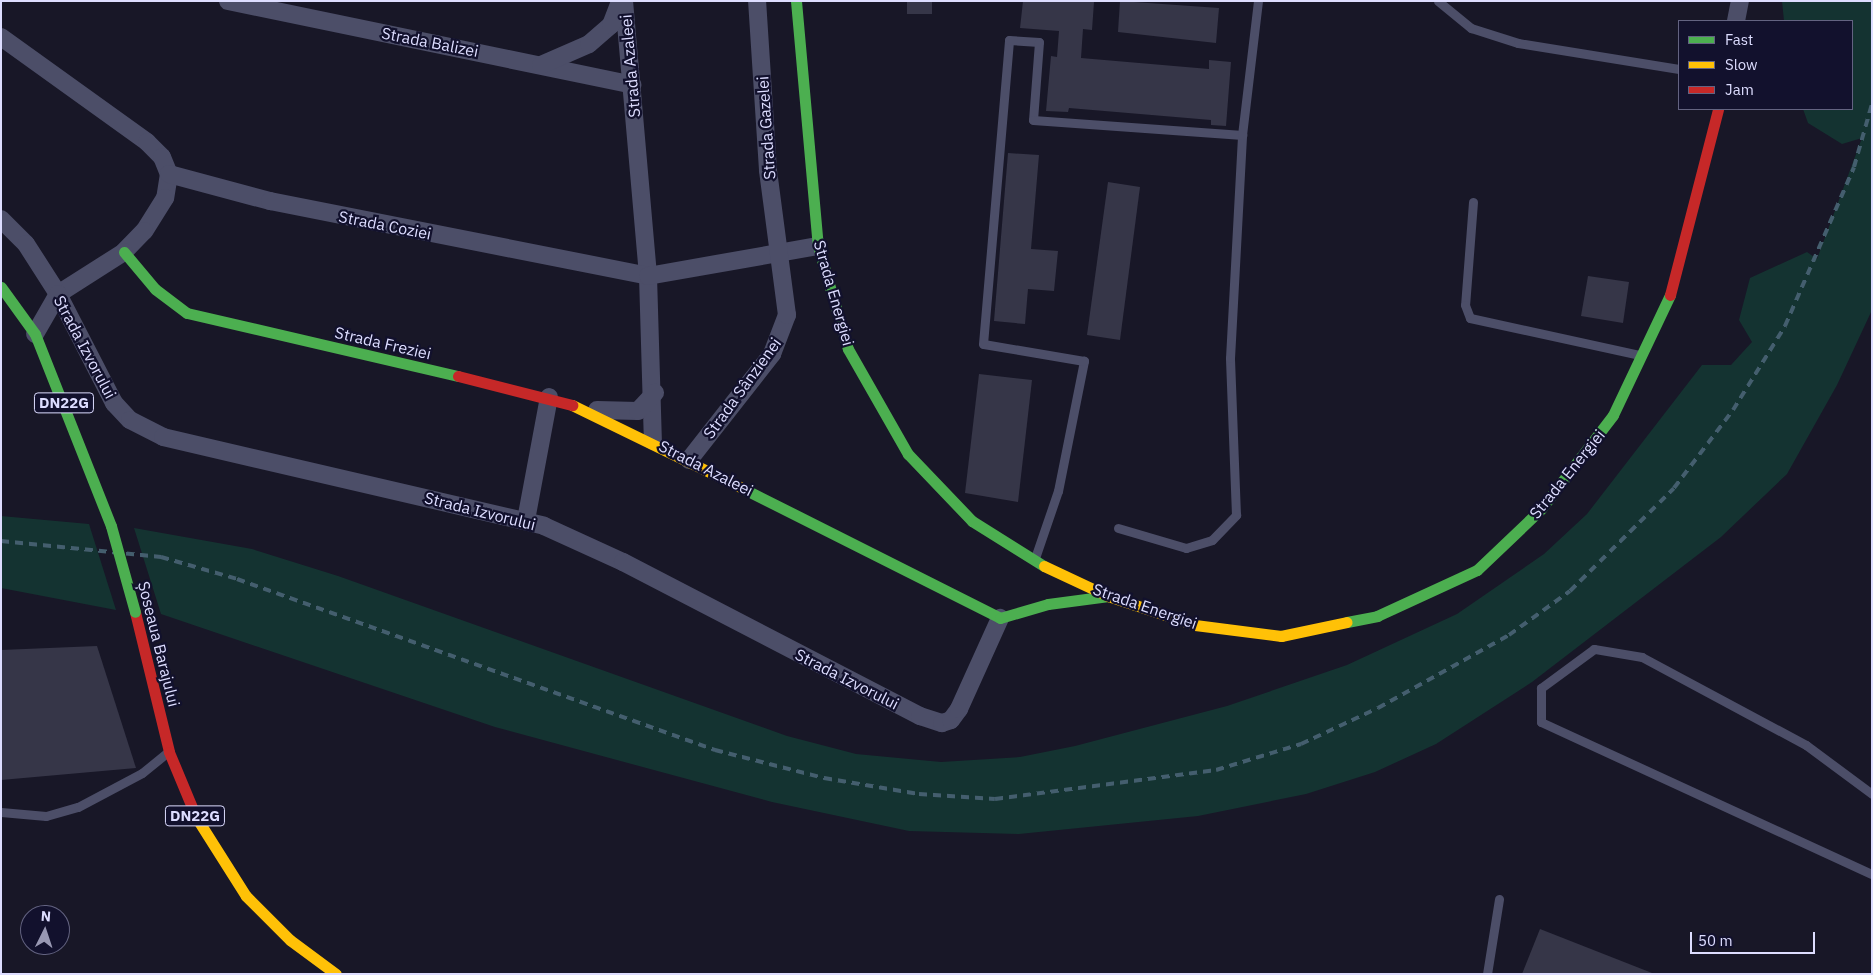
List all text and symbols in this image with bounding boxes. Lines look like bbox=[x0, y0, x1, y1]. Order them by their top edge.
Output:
street label: Strada Azaleei bbox=[616, 14, 644, 118]
legend bbox=[1678, 20, 1853, 110]
street label: Strada Balizei bbox=[380, 23, 480, 61]
text: Fast bbox=[1725, 30, 1753, 49]
text: Slow bbox=[1725, 55, 1758, 74]
street label: Strada Gazelei bbox=[753, 76, 779, 180]
text: Jam bbox=[1725, 80, 1754, 99]
street label: Strada Coziei bbox=[337, 207, 433, 243]
street label: Strada Energiei bbox=[810, 238, 858, 348]
street label: Strada Izvorului bbox=[50, 292, 120, 402]
street label: Strada Freziei bbox=[333, 323, 433, 363]
street label: Strada Sânzienei bbox=[699, 334, 785, 442]
road number: DN22G bbox=[33, 390, 95, 416]
street label: Strada Energiei bbox=[1525, 426, 1609, 522]
street label: Strada Azaleei bbox=[656, 436, 756, 500]
street label: Strada Izvorului bbox=[422, 488, 538, 534]
street label: Șoseaua Barajului bbox=[134, 579, 184, 709]
street label: Strada Energiei bbox=[1090, 579, 1200, 633]
street label: Strada Izvorului bbox=[792, 645, 902, 713]
road number: DN22G bbox=[164, 804, 226, 828]
north arrow bbox=[20, 905, 70, 955]
text: N bbox=[40, 907, 52, 925]
scale bar bbox=[1693, 922, 1818, 954]
text: 50 m bbox=[1698, 931, 1733, 950]

